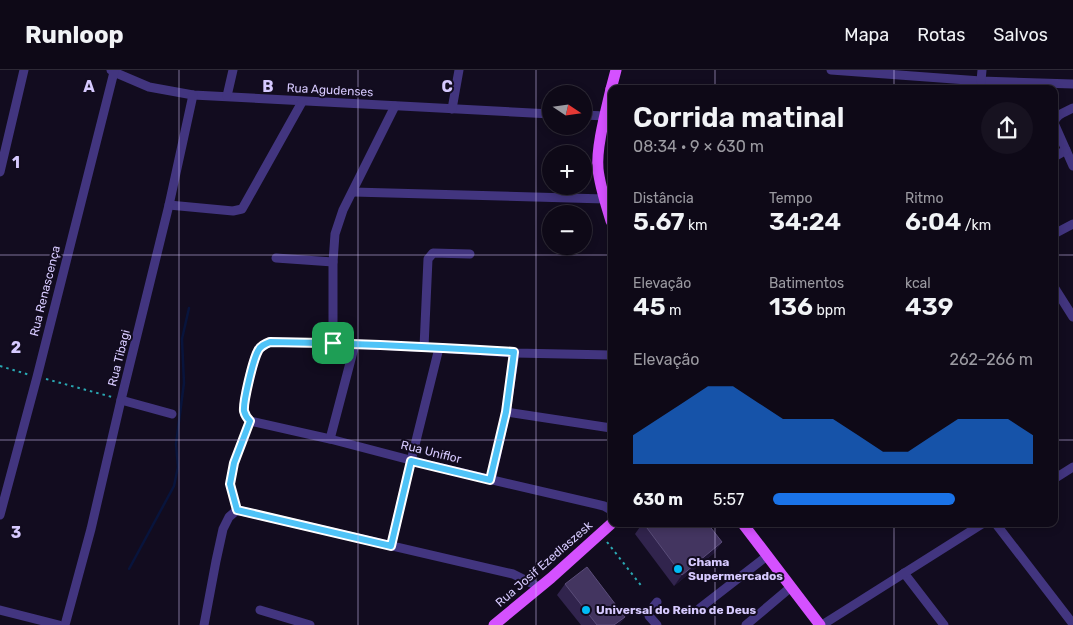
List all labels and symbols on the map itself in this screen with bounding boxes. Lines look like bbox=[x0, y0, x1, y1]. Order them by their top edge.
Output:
text: A bbox=[83, 77, 95, 96]
text: B bbox=[262, 77, 274, 96]
text: C bbox=[441, 77, 453, 96]
street label: Rua Agudenses bbox=[286, 81, 374, 99]
north arrow bbox=[542, 85, 592, 135]
text: 1 bbox=[12, 153, 20, 172]
street label: Rua Renascença bbox=[27, 244, 63, 338]
pin bbox=[312, 322, 354, 364]
street label: Rua Tibagi bbox=[105, 328, 133, 388]
text: 2 bbox=[11, 338, 21, 357]
street label: Rua Uniflor bbox=[399, 438, 463, 466]
street label: Rua Josif Ezedlaszesk bbox=[493, 518, 596, 610]
text: 3 bbox=[11, 523, 21, 542]
place label: Chama Supermercados bbox=[688, 555, 783, 583]
marker: Chama Supermercados bbox=[672, 563, 684, 575]
place label: Universal do Reino de Deus bbox=[596, 603, 757, 617]
marker: Universal do Reino de Deus bbox=[580, 604, 592, 616]

